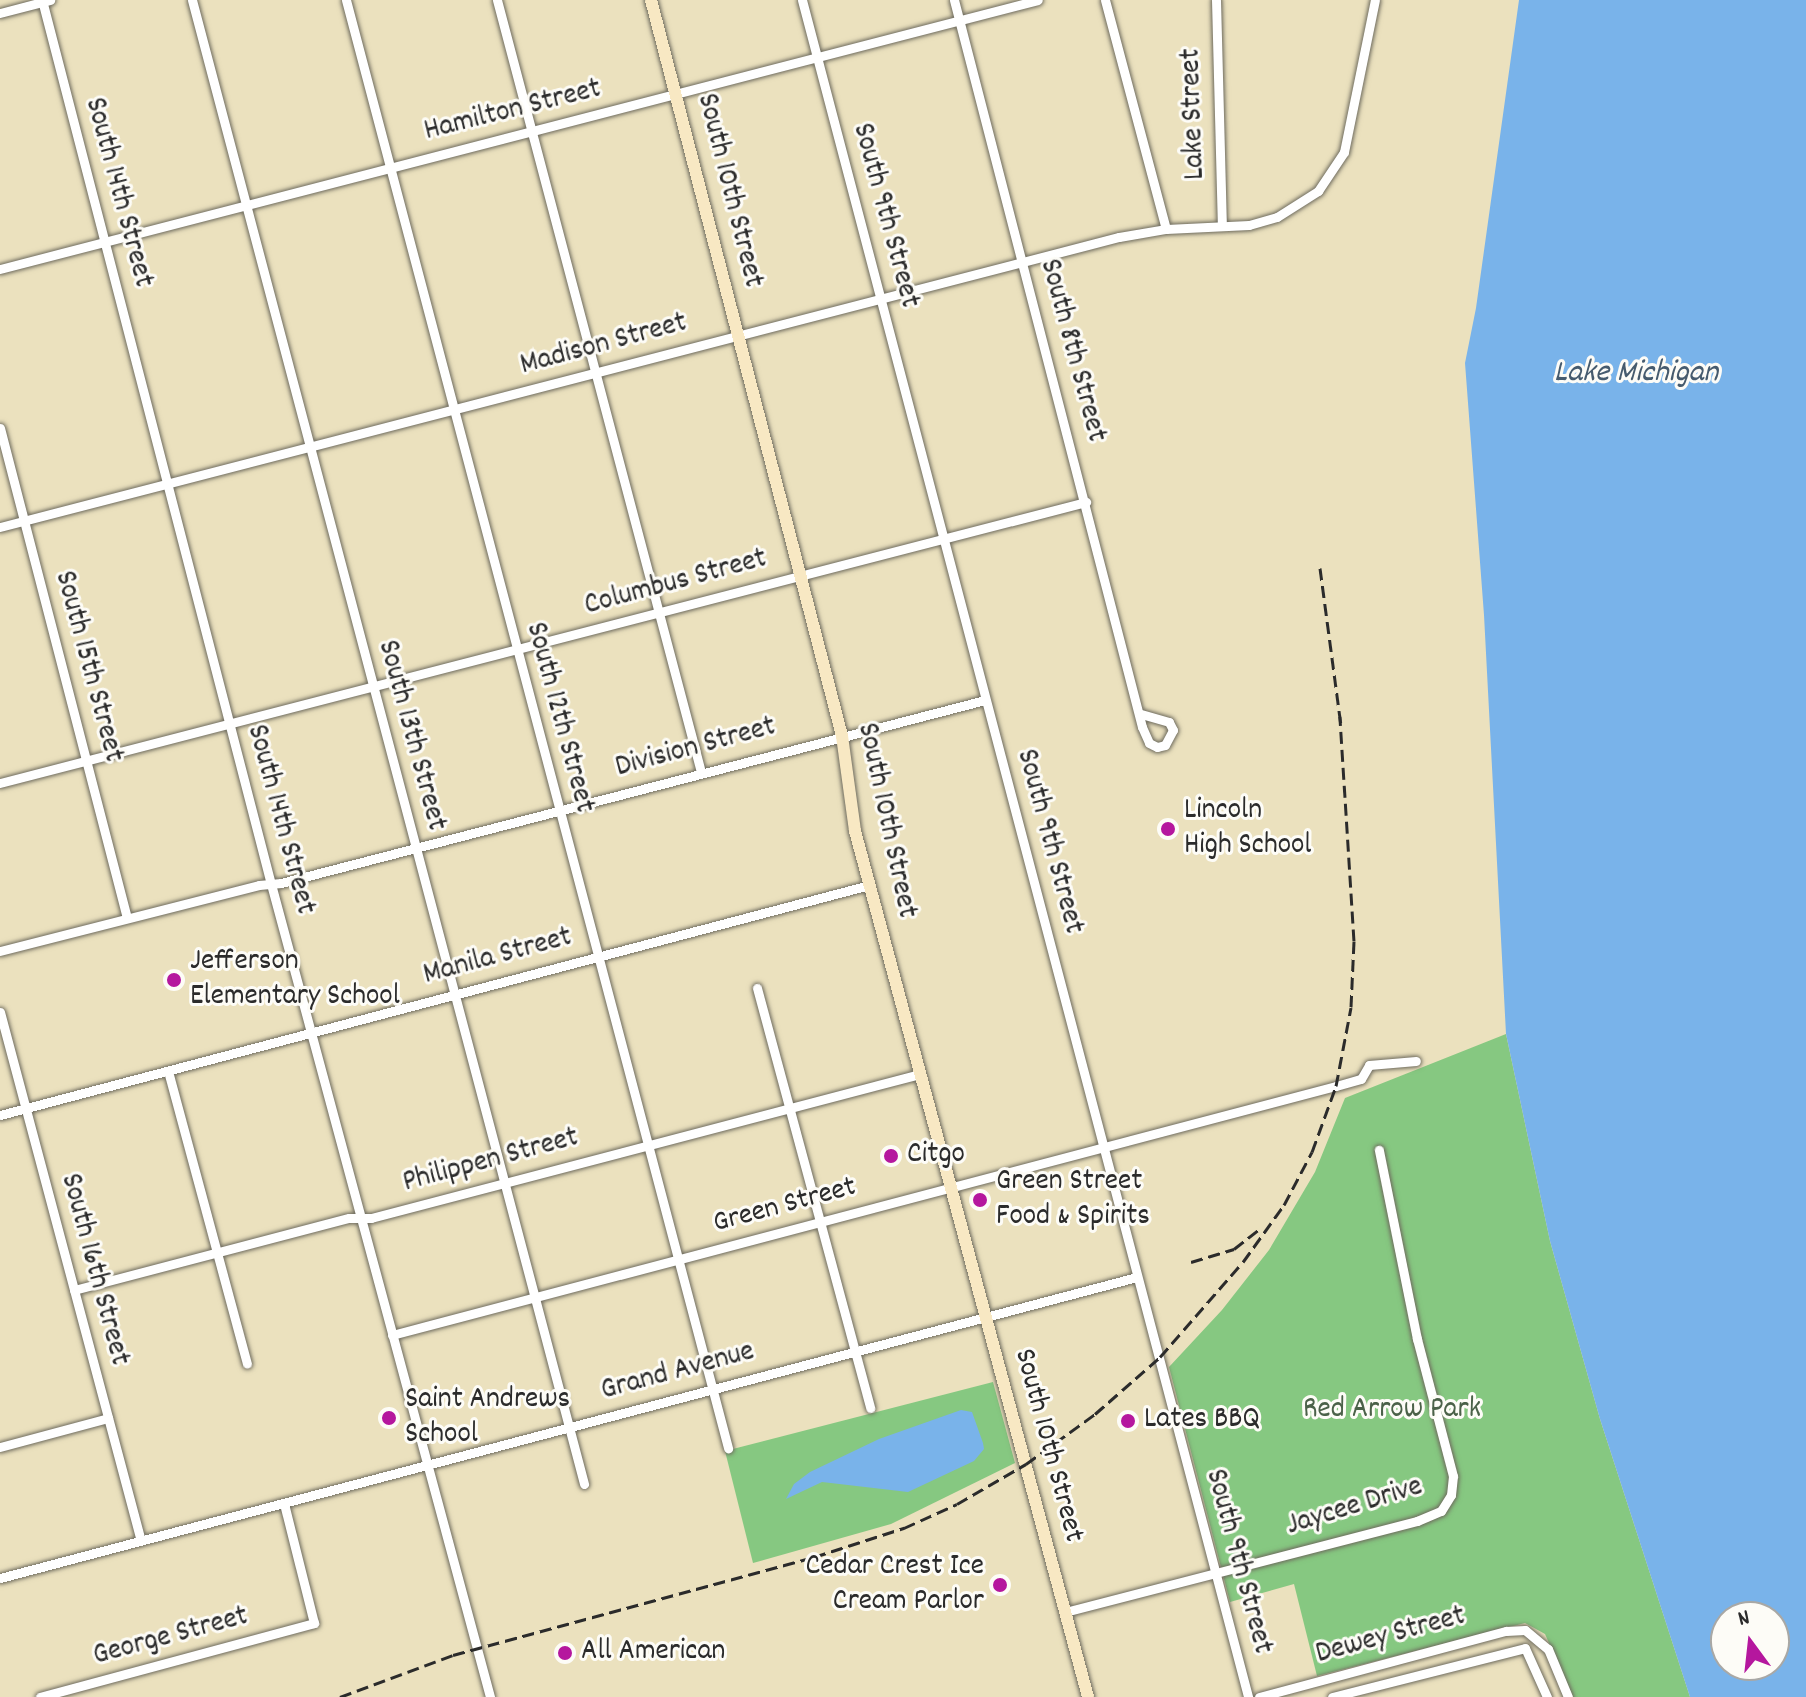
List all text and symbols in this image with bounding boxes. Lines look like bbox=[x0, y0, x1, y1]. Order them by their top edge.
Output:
street label: Lake Street bbox=[1175, 48, 1215, 180]
street label: Hamilton Street bbox=[421, 73, 605, 151]
street label: South 10th Street bbox=[687, 90, 769, 292]
street label: South 14th Street bbox=[74, 94, 160, 292]
street label: South 9th Street bbox=[842, 120, 926, 312]
street label: South 8th Street bbox=[1029, 256, 1113, 446]
street label: Madison Street bbox=[517, 307, 691, 385]
water label: Lake Michigan bbox=[1554, 355, 1718, 393]
street label: Columbus Street bbox=[581, 542, 771, 626]
street label: South 15th Street bbox=[44, 568, 130, 766]
street label: South 12th Street bbox=[515, 619, 601, 817]
street label: South 13th Street bbox=[367, 637, 453, 835]
street label: Division Street bbox=[612, 710, 780, 788]
street label: South 10th Street bbox=[847, 720, 923, 922]
street label: South 14th Street bbox=[236, 721, 322, 919]
street label: South 9th Street bbox=[1006, 746, 1090, 938]
place label: Lincoln High School bbox=[1184, 794, 1311, 864]
marker: Lincoln High School bbox=[1159, 820, 1177, 838]
street label: Manila Street bbox=[420, 921, 576, 995]
place label: Jefferson Elementary School bbox=[190, 945, 400, 1016]
marker: Jefferson Elementary School bbox=[165, 971, 183, 989]
street label: Philippen Street bbox=[399, 1121, 583, 1203]
place label: Citgo bbox=[907, 1138, 965, 1174]
marker: Citgo bbox=[882, 1147, 900, 1165]
place label: Green Street Food & Spirits bbox=[996, 1165, 1150, 1236]
street label: South 16th Street bbox=[50, 1170, 136, 1370]
street label: Green Street bbox=[710, 1171, 860, 1243]
marker: Green Street Food & Spirits bbox=[971, 1191, 989, 1209]
street label: Grand Avenue bbox=[597, 1335, 759, 1411]
street label: South 10th Street bbox=[1004, 1345, 1090, 1547]
place label: Saint Andrews School bbox=[405, 1383, 570, 1454]
park label: Red Arrow Park bbox=[1303, 1393, 1481, 1429]
place label: Lates BBQ bbox=[1144, 1403, 1260, 1439]
marker: Saint Andrews School bbox=[380, 1409, 398, 1427]
marker: Lates BBQ bbox=[1119, 1412, 1137, 1430]
street label: South 9th Street bbox=[1195, 1466, 1279, 1658]
street label: Jaycee Drive bbox=[1283, 1470, 1427, 1546]
place label: Cedar Crest Ice Cream Parlor bbox=[806, 1550, 984, 1620]
marker: Cedar Crest Ice Cream Parlor bbox=[991, 1576, 1009, 1594]
street label: George Street bbox=[90, 1600, 252, 1676]
street label: Dewey Street bbox=[1312, 1600, 1470, 1674]
north arrow bbox=[1710, 1601, 1790, 1681]
text: N bbox=[1735, 1603, 1753, 1636]
place label: All American bbox=[581, 1635, 725, 1671]
marker: All American bbox=[556, 1644, 574, 1662]

